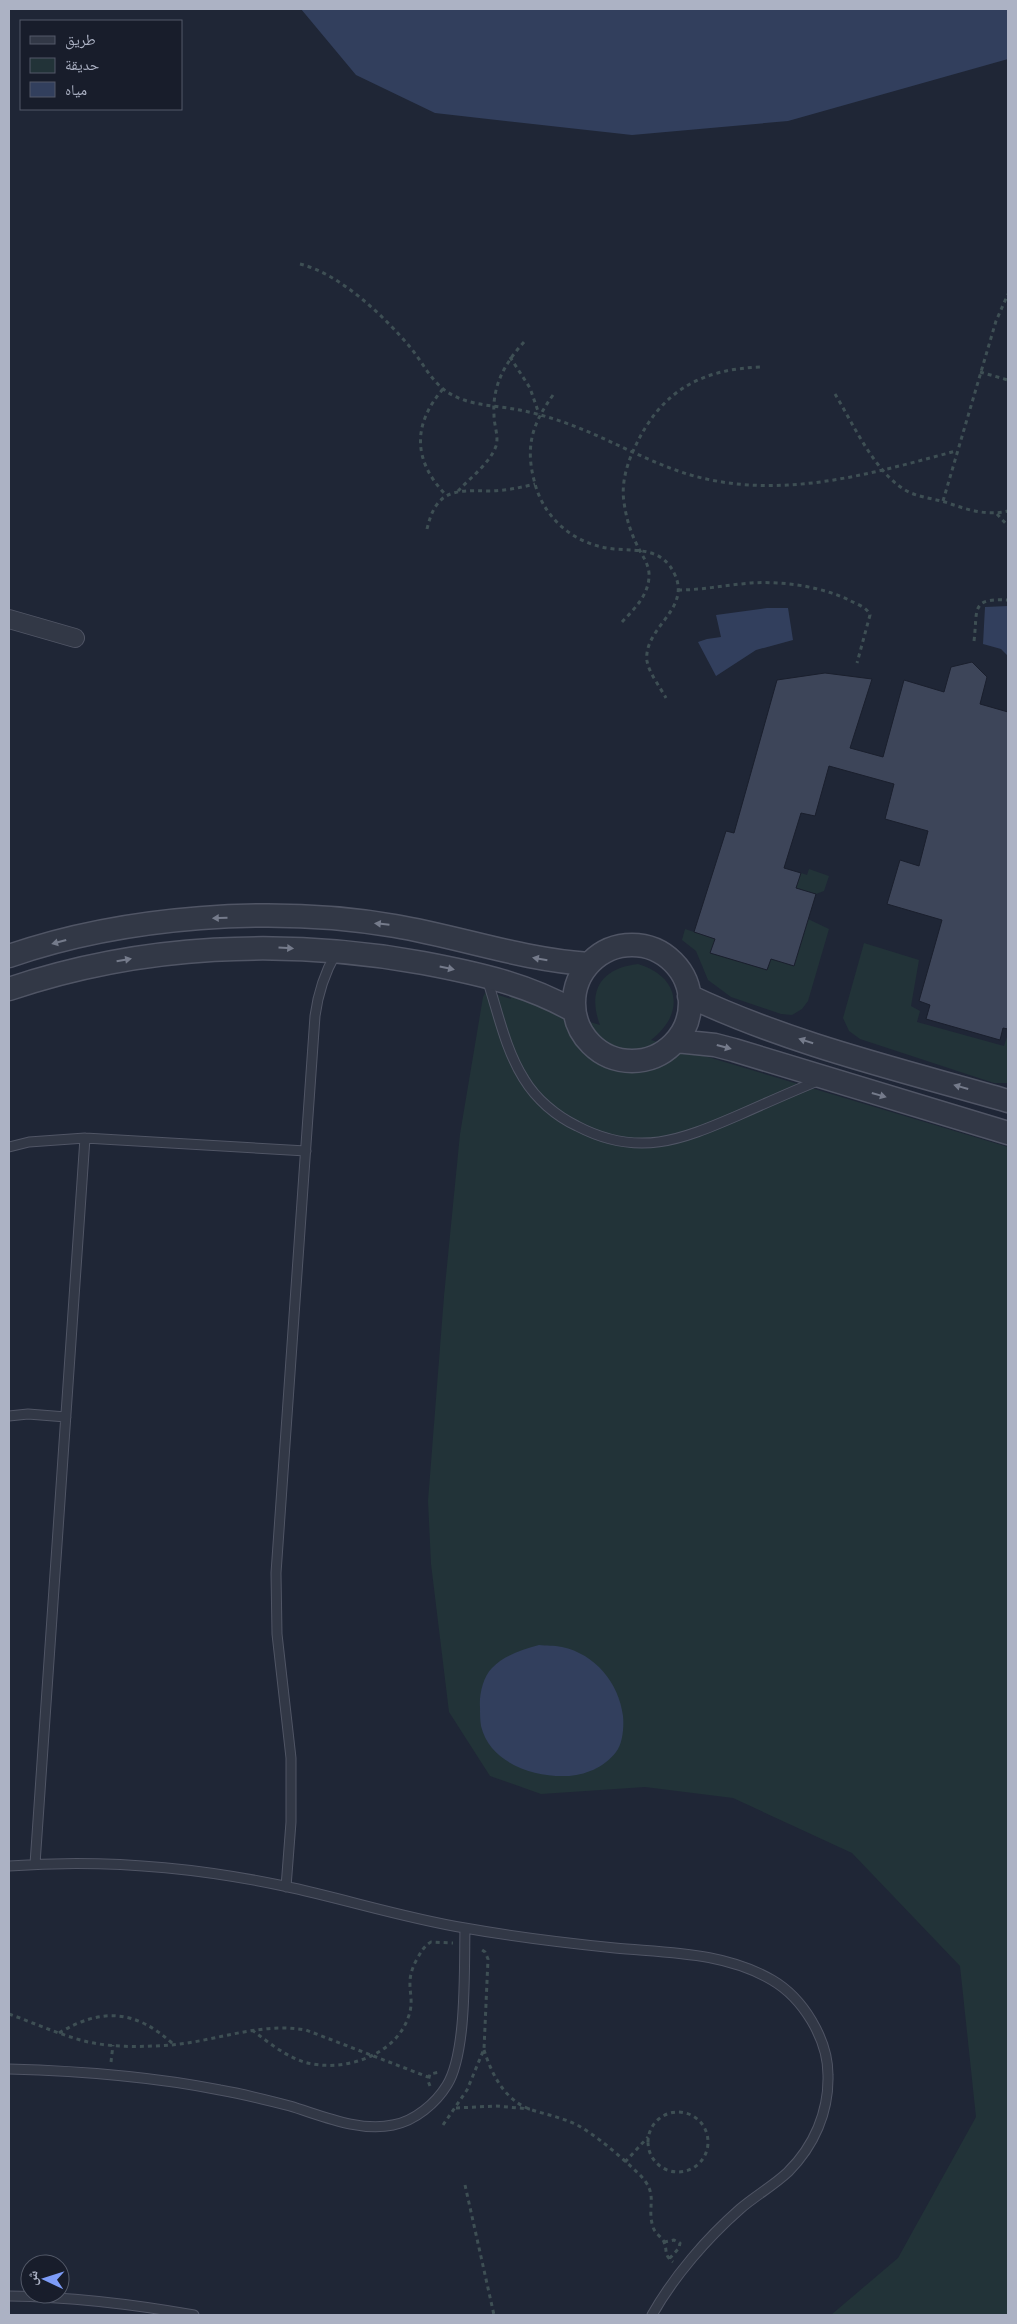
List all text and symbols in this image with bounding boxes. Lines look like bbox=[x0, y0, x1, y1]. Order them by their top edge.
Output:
legend bbox=[20, 20, 182, 110]
text: طريق bbox=[65, 31, 96, 50]
text: حديقة bbox=[65, 56, 100, 74]
text: مياه bbox=[65, 81, 87, 99]
one-way arrow bbox=[211, 914, 227, 922]
one-way arrow bbox=[373, 920, 389, 928]
one-way arrow bbox=[52, 938, 67, 946]
one-way arrow bbox=[278, 944, 294, 952]
one-way arrow bbox=[532, 954, 548, 962]
one-way arrow bbox=[116, 956, 132, 964]
one-way arrow bbox=[439, 964, 454, 972]
one-way arrow bbox=[798, 1037, 813, 1044]
one-way arrow bbox=[716, 1043, 732, 1051]
one-way arrow bbox=[954, 1083, 969, 1091]
one-way arrow bbox=[872, 1091, 887, 1099]
north arrow bbox=[20, 2254, 70, 2304]
text: ش bbox=[24, 2270, 42, 2286]

